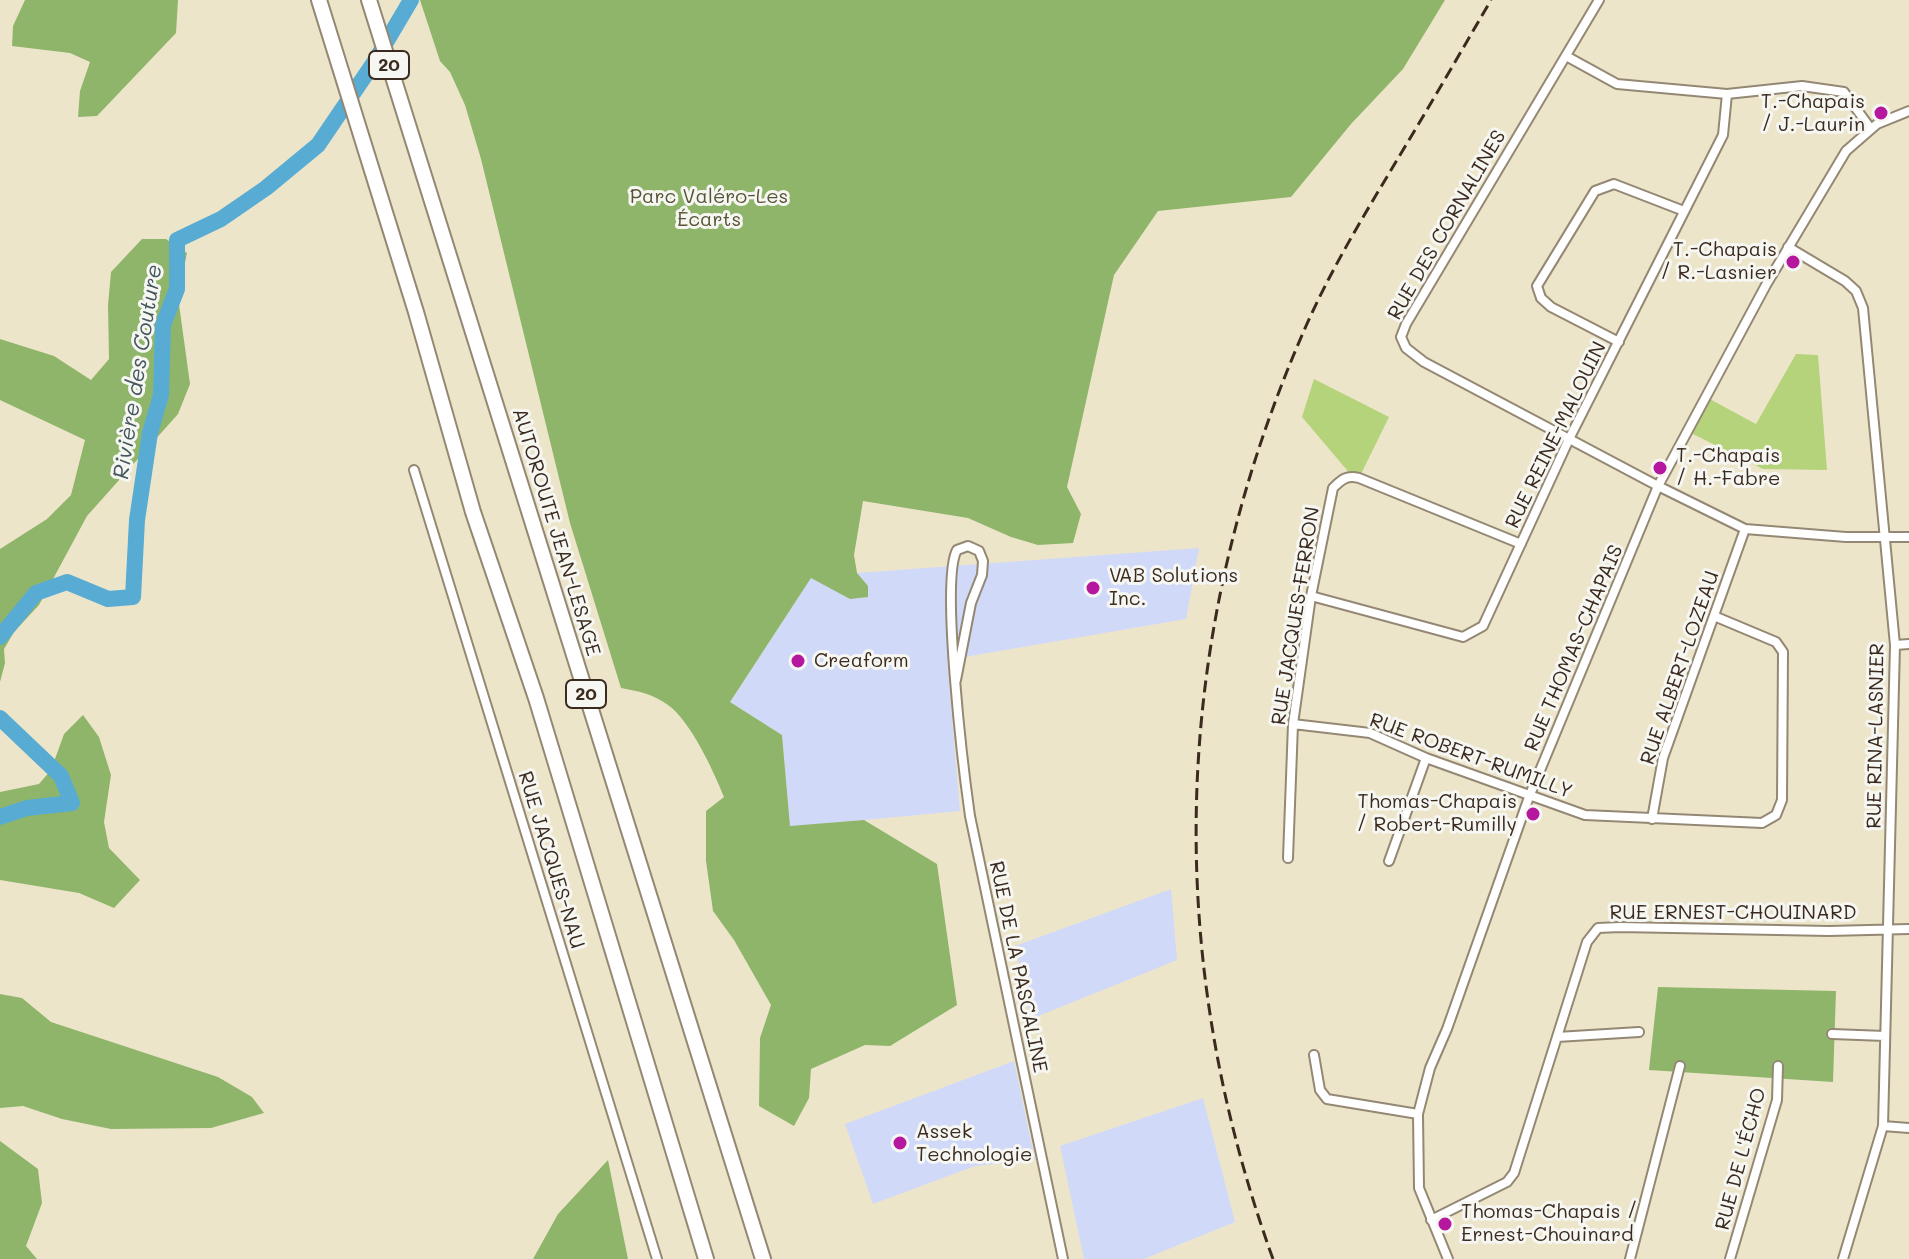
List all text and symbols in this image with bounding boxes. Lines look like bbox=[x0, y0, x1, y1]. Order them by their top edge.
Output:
road number: 20 bbox=[369, 51, 409, 79]
place label: T.-Chapais / J.-Laurin bbox=[1761, 90, 1865, 137]
marker: T.-Chapais / J.-Laurin bbox=[1872, 104, 1890, 122]
street label: RUE DES CORNALINES bbox=[1383, 126, 1511, 324]
park label: Parc Valéro-Les Écarts bbox=[630, 185, 788, 232]
place label: T.-Chapais / R.-Lasnier bbox=[1661, 238, 1777, 285]
marker: T.-Chapais / R.-Lasnier bbox=[1784, 253, 1802, 271]
water label: Rivière des Couture bbox=[108, 263, 168, 481]
street label: RUE REINE-MALOUIN bbox=[1500, 338, 1612, 532]
street label: AUTOROUTE JEAN-LESAGE bbox=[507, 405, 605, 659]
place label: T.-Chapais / H.-Fabre bbox=[1676, 444, 1780, 491]
marker: T.-Chapais / H.-Fabre bbox=[1651, 459, 1669, 477]
street label: RUE JACQUES-FERRON bbox=[1267, 505, 1325, 727]
street label: RUE THOMAS-CHAPAIS bbox=[1520, 541, 1628, 755]
place label: VAB Solutions Inc. bbox=[1109, 564, 1238, 611]
street label: RUE ALBERT-LOZEAU bbox=[1636, 568, 1724, 768]
marker: VAB Solutions Inc. bbox=[1084, 579, 1102, 597]
street label: RUE RINA-LASNIER bbox=[1862, 643, 1890, 829]
place label: Creaform bbox=[814, 649, 909, 673]
marker: Creaform bbox=[789, 652, 807, 670]
road number: 20 bbox=[566, 680, 606, 708]
street label: RUE ROBERT-RUMILLY bbox=[1366, 708, 1576, 804]
street label: RUE JACQUES-NAU bbox=[513, 769, 589, 951]
place label: Thomas-Chapais / Robert-Rumilly bbox=[1357, 790, 1517, 837]
marker: Thomas-Chapais / Robert-Rumilly bbox=[1524, 805, 1542, 823]
street label: RUE DE LA PASCALINE bbox=[984, 859, 1052, 1075]
street label: RUE ERNEST-CHOUINARD bbox=[1610, 901, 1856, 925]
street label: RUE DE L'ÉCHO bbox=[1710, 1085, 1772, 1233]
place label: Assek Technologie bbox=[916, 1120, 1032, 1167]
marker: Assek Technologie bbox=[891, 1134, 909, 1152]
place label: Thomas-Chapais / Ernest-Chouinard bbox=[1461, 1200, 1637, 1247]
marker: Thomas-Chapais / Ernest-Chouinard bbox=[1436, 1215, 1454, 1233]

